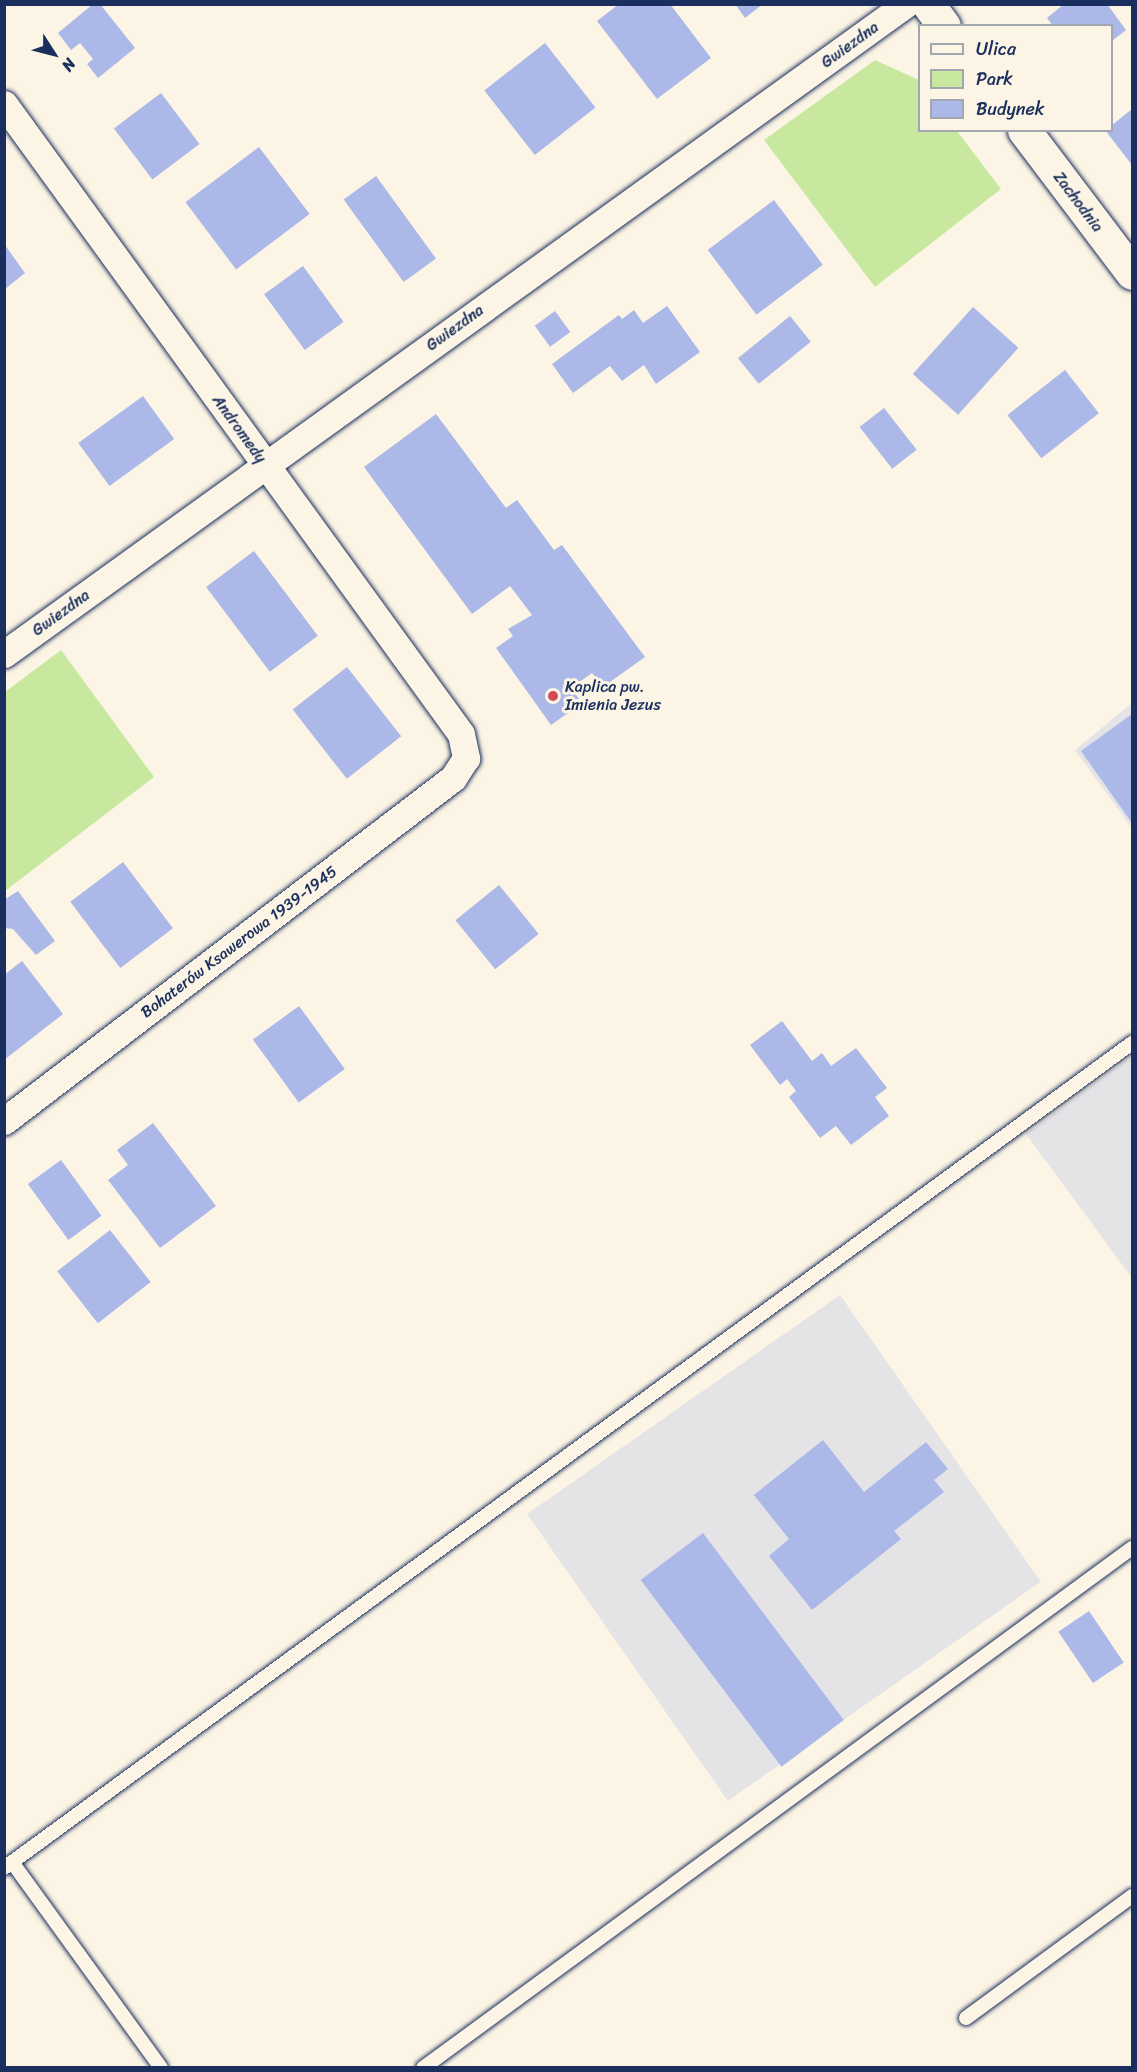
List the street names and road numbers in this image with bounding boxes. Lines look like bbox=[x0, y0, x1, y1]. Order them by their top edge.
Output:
street label: Gwiezdna bbox=[818, 18, 882, 72]
street label: Zachodnia bbox=[1049, 168, 1107, 236]
street label: Gwiezdna bbox=[423, 301, 487, 355]
street label: Andromedy bbox=[208, 391, 270, 467]
street label: Gwiezdna bbox=[29, 586, 93, 640]
street label: Bohaterów Ksawerowa 1939-1945 bbox=[137, 862, 341, 1022]

